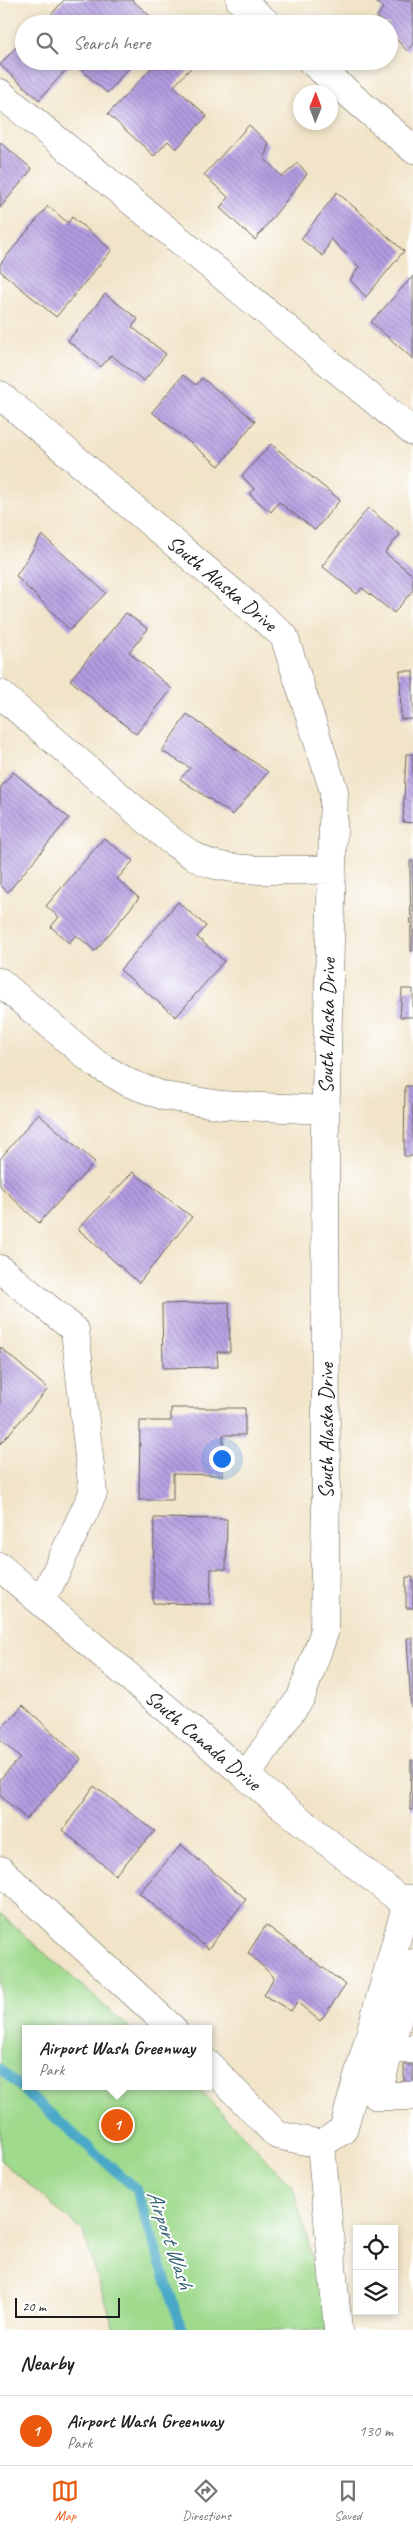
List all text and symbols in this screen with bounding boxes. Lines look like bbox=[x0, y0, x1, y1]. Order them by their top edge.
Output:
search box bbox=[15, 15, 398, 70]
icon: search bbox=[33, 29, 61, 57]
text: Search here bbox=[73, 31, 150, 55]
north arrow bbox=[293, 85, 338, 130]
street label: South Alaska Drive bbox=[162, 529, 283, 637]
street label: South Alaska Drive bbox=[313, 957, 341, 1094]
street label: South Alaska Drive bbox=[313, 1362, 339, 1499]
your location bbox=[209, 1446, 235, 1472]
street label: South Canada Drive bbox=[140, 1684, 268, 1797]
popup bbox=[22, 2025, 212, 2090]
text: Airport Wash Greenway bbox=[39, 2036, 195, 2060]
text: Park bbox=[39, 2060, 64, 2080]
pin: 1 bbox=[101, 2106, 133, 2144]
water label: Airport Wash bbox=[140, 2187, 201, 2294]
map controls bbox=[353, 2225, 398, 2315]
button: locate bbox=[353, 2225, 398, 2270]
button: layers bbox=[353, 2270, 398, 2315]
scale bar bbox=[15, 2295, 120, 2318]
text: 20 m bbox=[22, 2298, 46, 2315]
text: Nearby bbox=[20, 2350, 73, 2376]
text: Airport Wash Greenway bbox=[67, 2409, 223, 2433]
text: 1 bbox=[32, 2421, 40, 2441]
text: 130 m bbox=[359, 2421, 393, 2441]
text: Park bbox=[67, 2433, 92, 2453]
tab: Map bbox=[51, 2477, 79, 2524]
tab: Directions bbox=[182, 2477, 231, 2524]
tab: Saved bbox=[334, 2477, 362, 2524]

